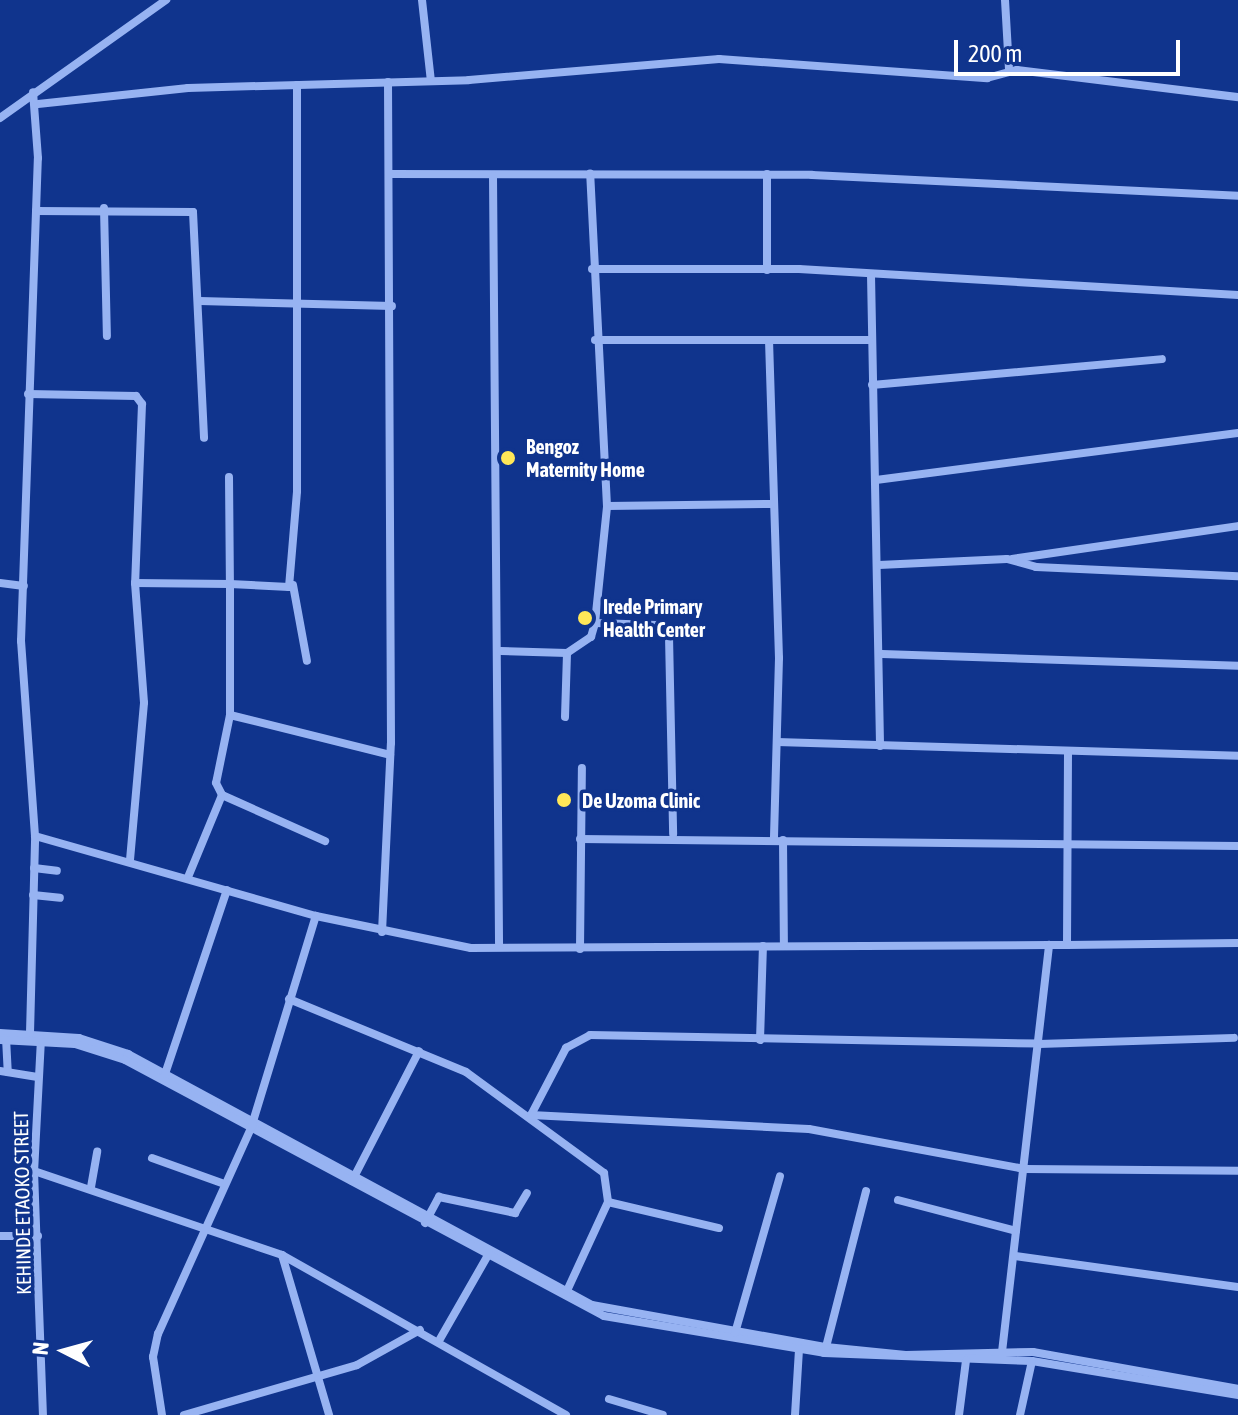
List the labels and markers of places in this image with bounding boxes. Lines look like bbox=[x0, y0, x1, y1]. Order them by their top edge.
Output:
place label: Bengoz Maternity Home bbox=[526, 434, 645, 481]
marker: Bengoz Maternity Home bbox=[497, 447, 519, 469]
place label: Irede Primary Health Center bbox=[603, 594, 705, 641]
marker: Irede Primary Health Center bbox=[574, 607, 596, 629]
place label: De Uzoma Clinic bbox=[582, 788, 700, 812]
marker: De Uzoma Clinic bbox=[553, 789, 575, 811]

